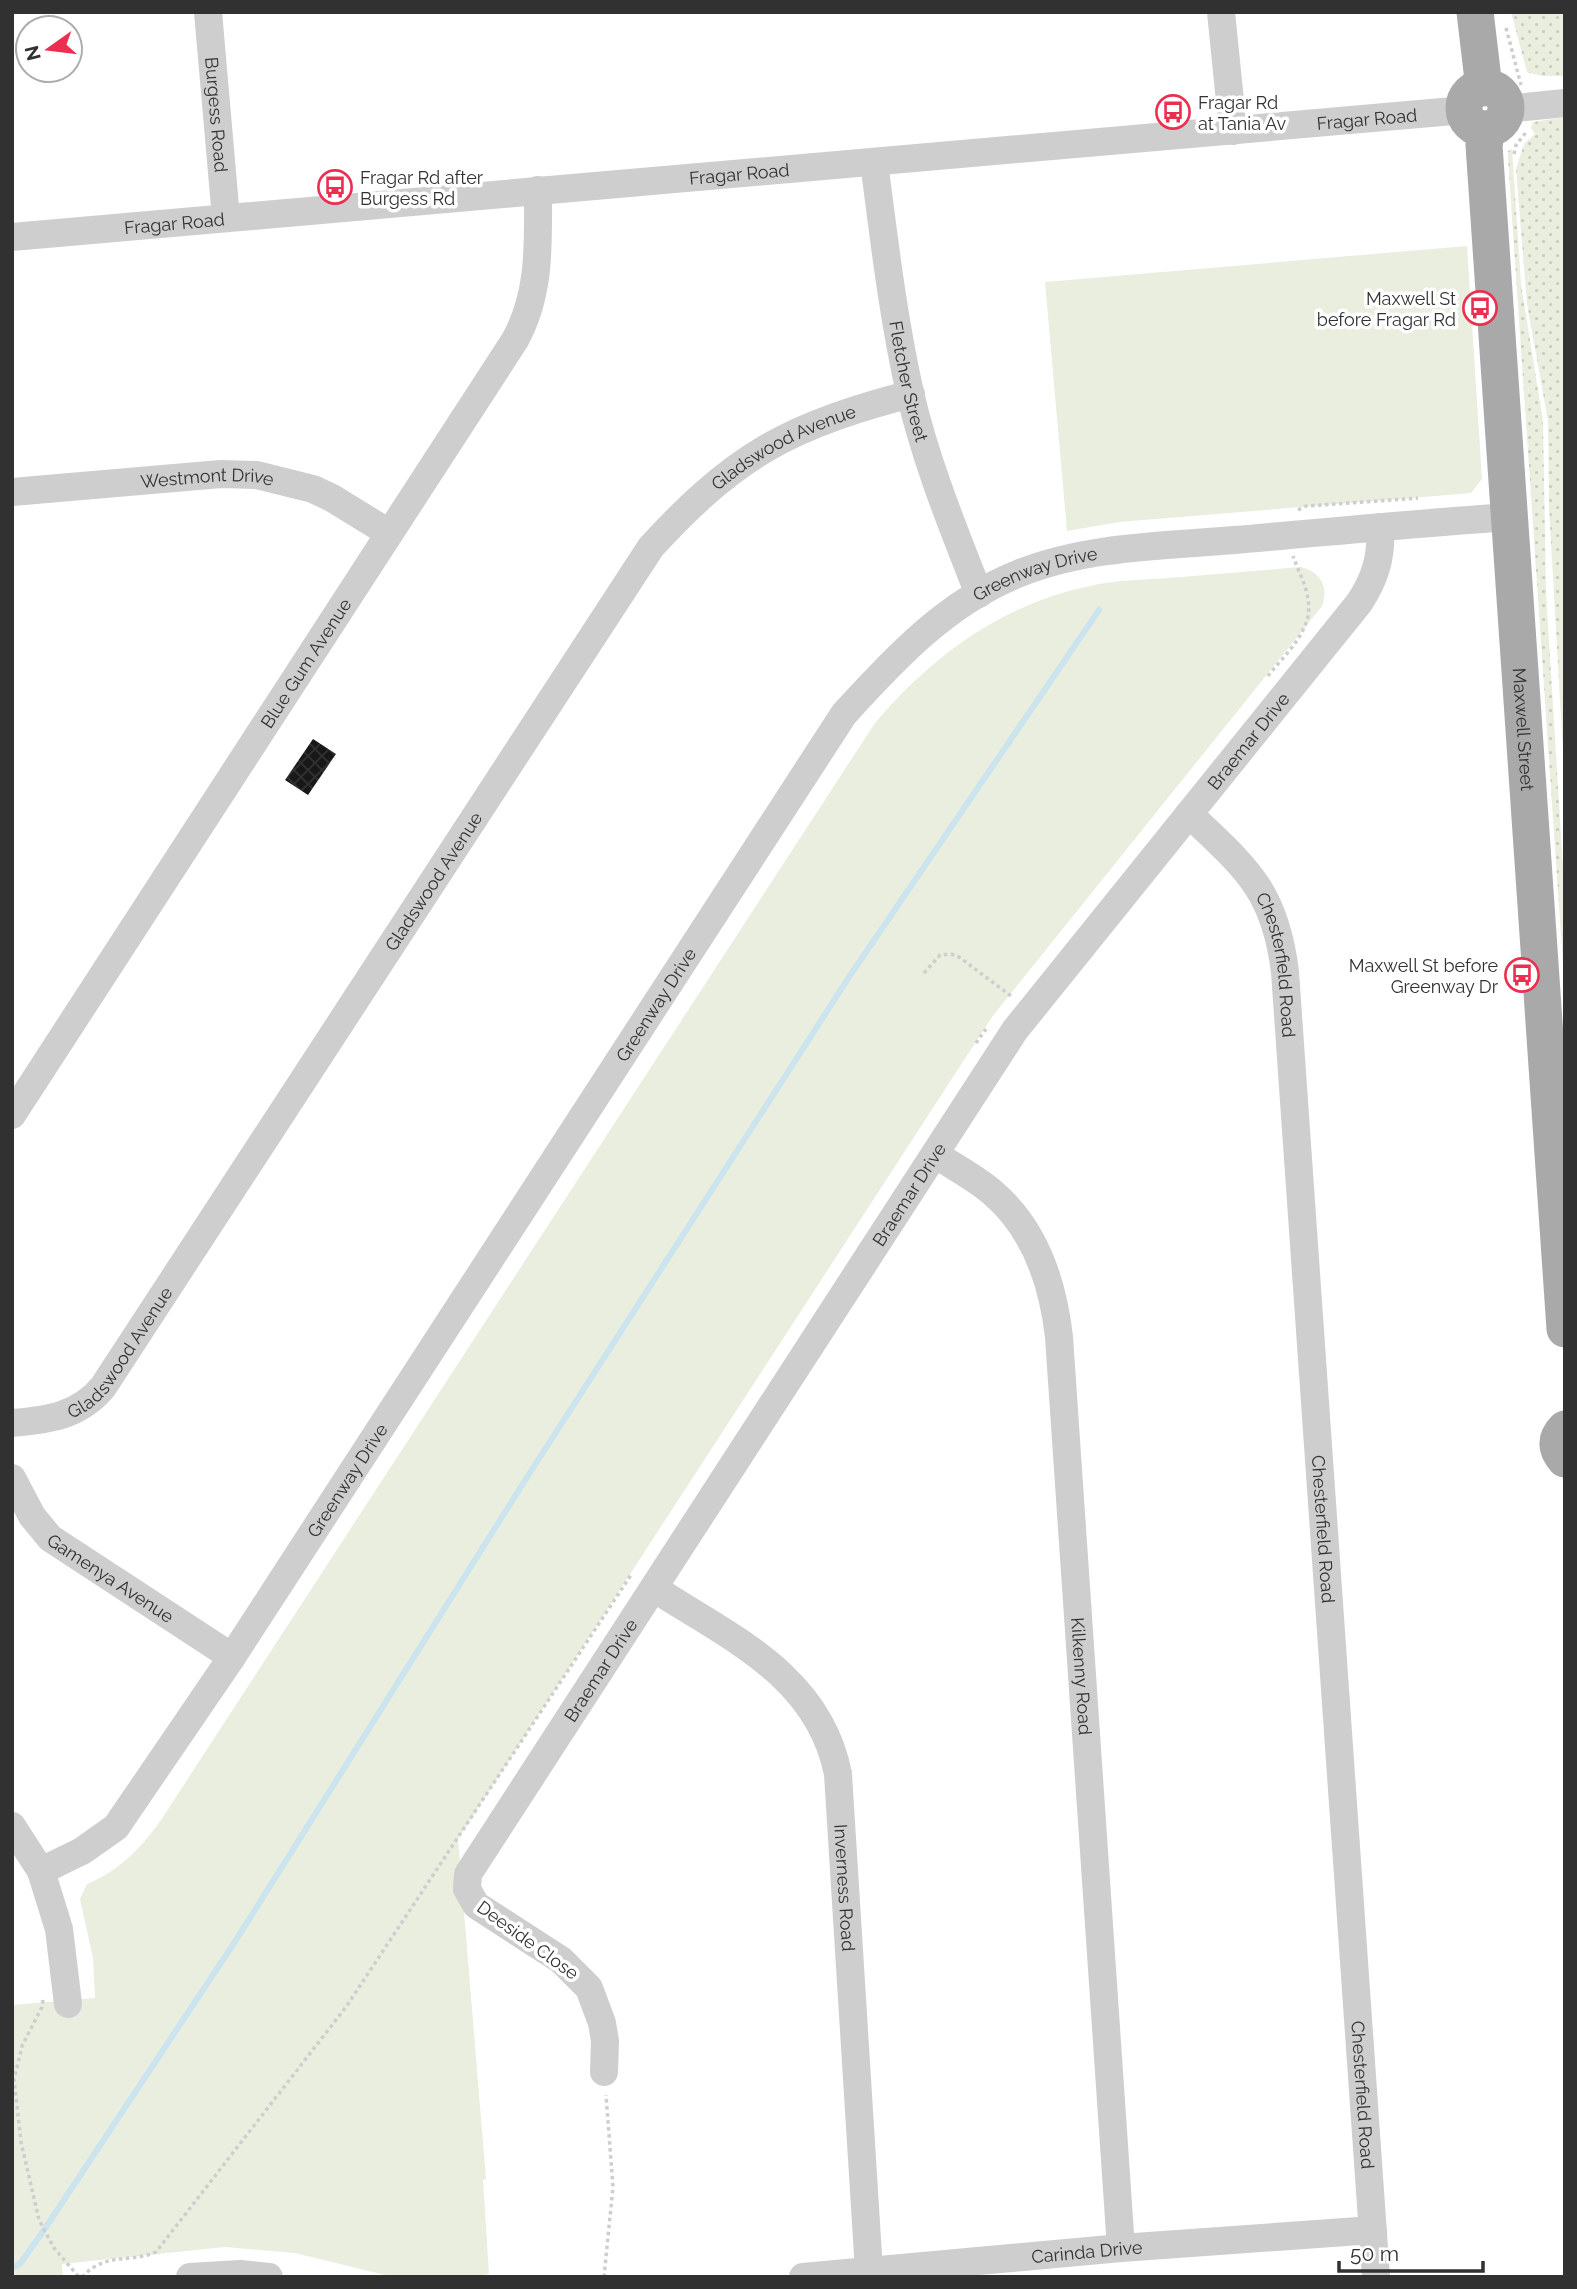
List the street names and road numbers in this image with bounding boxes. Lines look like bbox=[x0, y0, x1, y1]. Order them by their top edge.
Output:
street label: Burgess Road bbox=[201, 56, 232, 173]
street label: Fragar Road bbox=[1316, 104, 1418, 133]
street label: Fragar Road bbox=[688, 159, 790, 188]
street label: Fragar Road bbox=[123, 208, 225, 238]
street label: Fletcher Street bbox=[886, 319, 933, 444]
street label: Gladswood Avenue bbox=[707, 400, 858, 494]
street label: Westmont Drive bbox=[139, 463, 277, 491]
street label: Greenway Drive bbox=[969, 542, 1099, 605]
street label: Blue Gum Avenue bbox=[256, 594, 355, 732]
street label: Maxwell Street bbox=[1509, 667, 1539, 792]
street label: Braemar Drive bbox=[1203, 688, 1294, 794]
street label: Gladswood Avenue bbox=[380, 807, 486, 954]
street label: Chesterfield Road bbox=[1252, 888, 1300, 1038]
street label: Greenway Drive bbox=[611, 943, 700, 1065]
street label: Braemar Drive bbox=[868, 1138, 950, 1250]
street label: Gladswood Avenue bbox=[64, 1282, 176, 1422]
street label: Greenway Drive bbox=[302, 1419, 392, 1541]
street label: Chesterfield Road bbox=[1308, 1454, 1339, 1604]
street label: Gamenya Avenue bbox=[44, 1529, 178, 1627]
street label: Braemar Drive bbox=[559, 1614, 642, 1725]
street label: Kilkenny Road bbox=[1068, 1617, 1097, 1736]
street label: Inverness Road bbox=[831, 1823, 860, 1952]
street label: Deeside Close bbox=[473, 1896, 583, 1984]
street label: Chesterfield Road bbox=[1348, 2020, 1379, 2170]
street label: Carinda Drive bbox=[1030, 2236, 1144, 2267]

